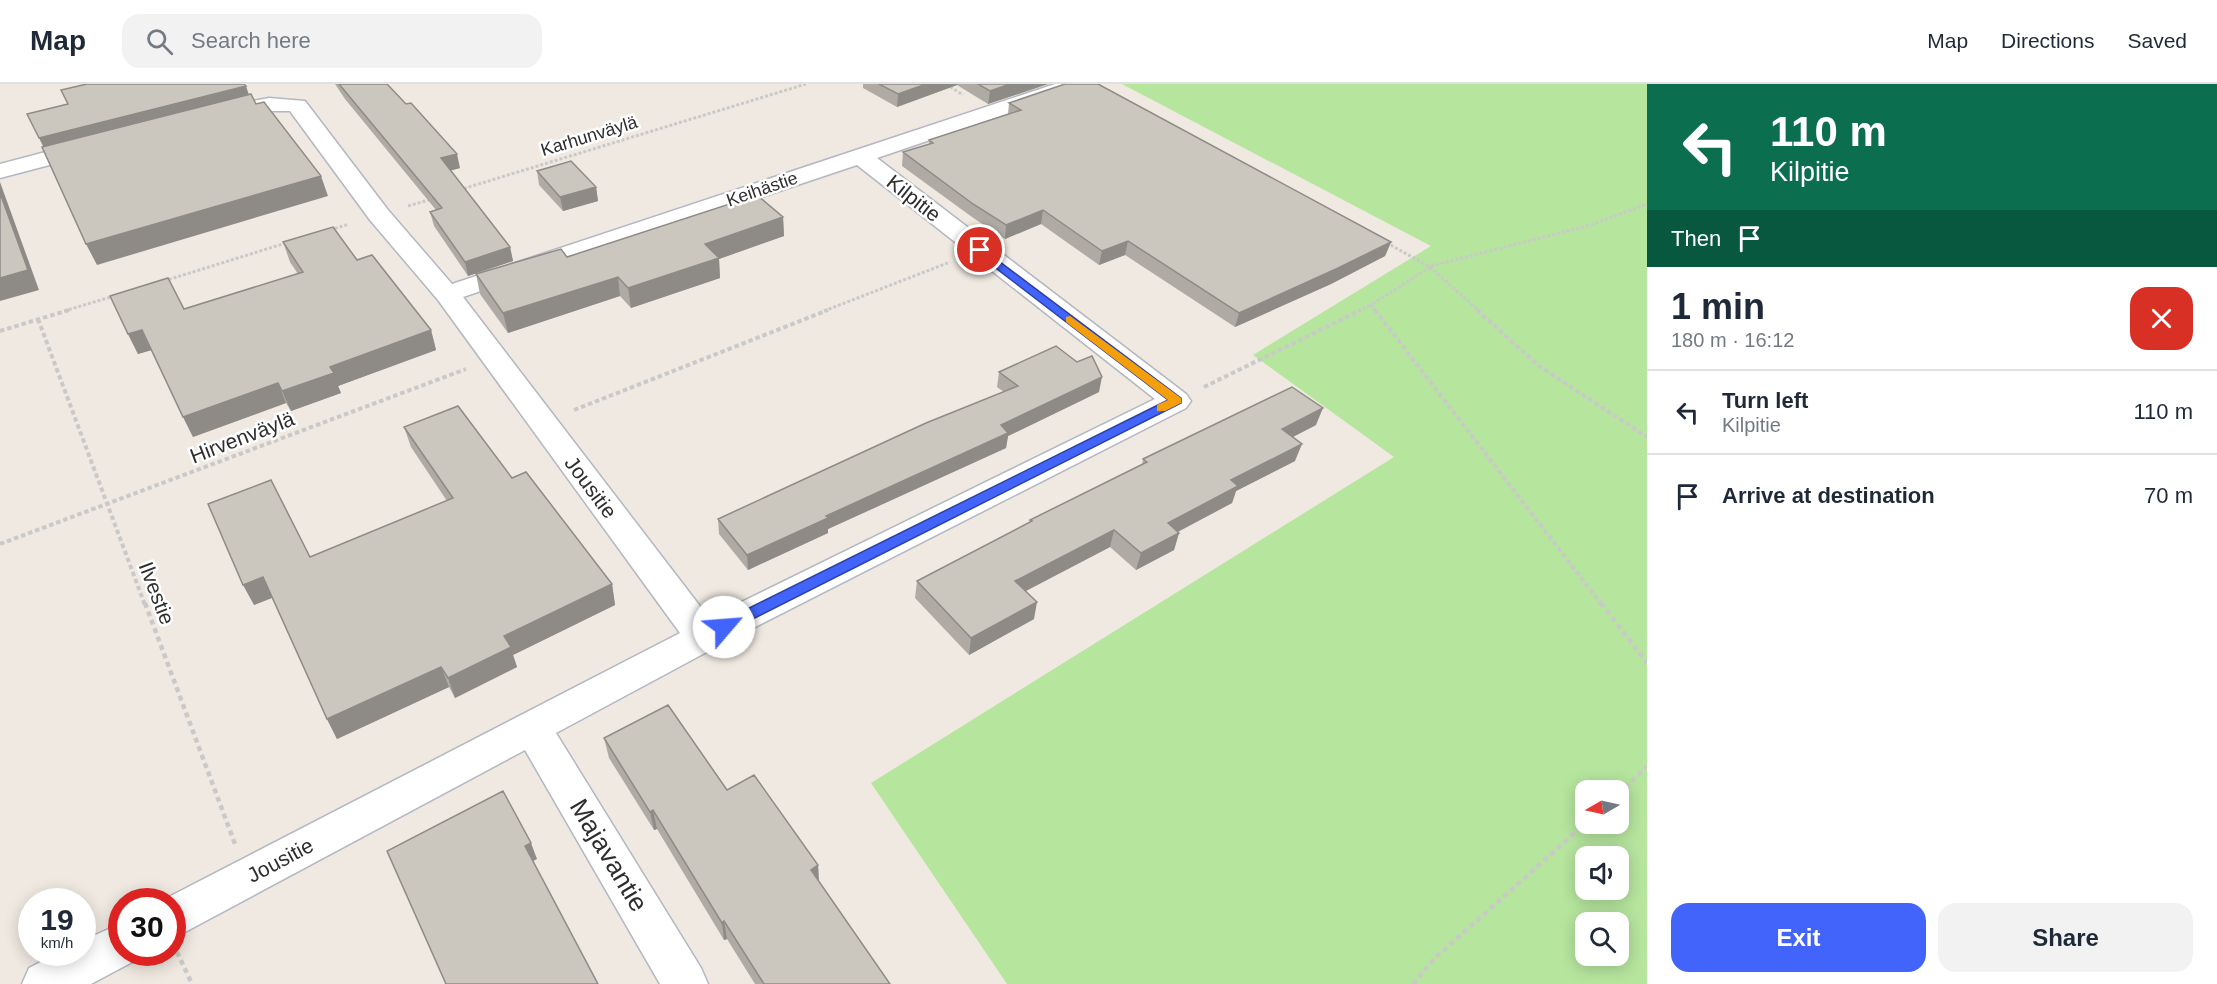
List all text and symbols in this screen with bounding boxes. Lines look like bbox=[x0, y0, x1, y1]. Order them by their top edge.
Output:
search box bbox=[122, 14, 542, 68]
text: Map bbox=[30, 25, 86, 56]
icon: search bbox=[143, 25, 176, 58]
text: Search here bbox=[191, 28, 311, 53]
text: Map bbox=[1927, 29, 1968, 52]
text: Directions bbox=[2001, 29, 2094, 52]
text: Saved bbox=[2127, 29, 2187, 52]
icon: left bbox=[1671, 108, 1749, 186]
text: 110 m bbox=[1770, 108, 1887, 155]
street label: Karhunväylä bbox=[538, 112, 641, 160]
text: Kilpitie bbox=[1770, 157, 1850, 187]
street label: Keihästie bbox=[724, 167, 800, 211]
street label: Kilpitie bbox=[883, 170, 945, 226]
icon: arrive bbox=[1733, 222, 1766, 255]
pin bbox=[954, 224, 1005, 275]
text: Then bbox=[1671, 226, 1721, 251]
icon: arrive bbox=[963, 233, 996, 266]
text: 1 min bbox=[1671, 286, 1765, 327]
button: close bbox=[2130, 287, 2193, 350]
text: 180 m · 16:12 bbox=[1671, 329, 1794, 351]
text: Turn left bbox=[1722, 388, 1808, 413]
icon: left bbox=[1671, 396, 1704, 429]
text: 110 m bbox=[2133, 399, 2193, 424]
street label: Hirvenväylä bbox=[187, 406, 298, 467]
text: Kilpitie bbox=[1722, 414, 1781, 436]
street label: Jousitie bbox=[560, 452, 622, 522]
icon: arrive bbox=[1671, 480, 1704, 513]
text: Arrive at destination bbox=[1722, 483, 1935, 508]
text: 70 m bbox=[2144, 483, 2193, 508]
street label: Ilvestie bbox=[135, 558, 179, 628]
position arrow bbox=[692, 595, 756, 659]
north arrow bbox=[1575, 780, 1629, 834]
map controls bbox=[1575, 780, 1629, 966]
street label: Majavantie bbox=[564, 793, 654, 917]
street label: Jousitie bbox=[243, 833, 317, 887]
button: sound bbox=[1575, 846, 1629, 900]
speed limit sign: 30 bbox=[108, 888, 186, 966]
text: 19 bbox=[40, 903, 74, 936]
button: Exit bbox=[1671, 903, 1926, 972]
button: Share bbox=[1938, 903, 2193, 972]
button: search bbox=[1575, 912, 1629, 966]
text: km/h bbox=[41, 934, 73, 951]

